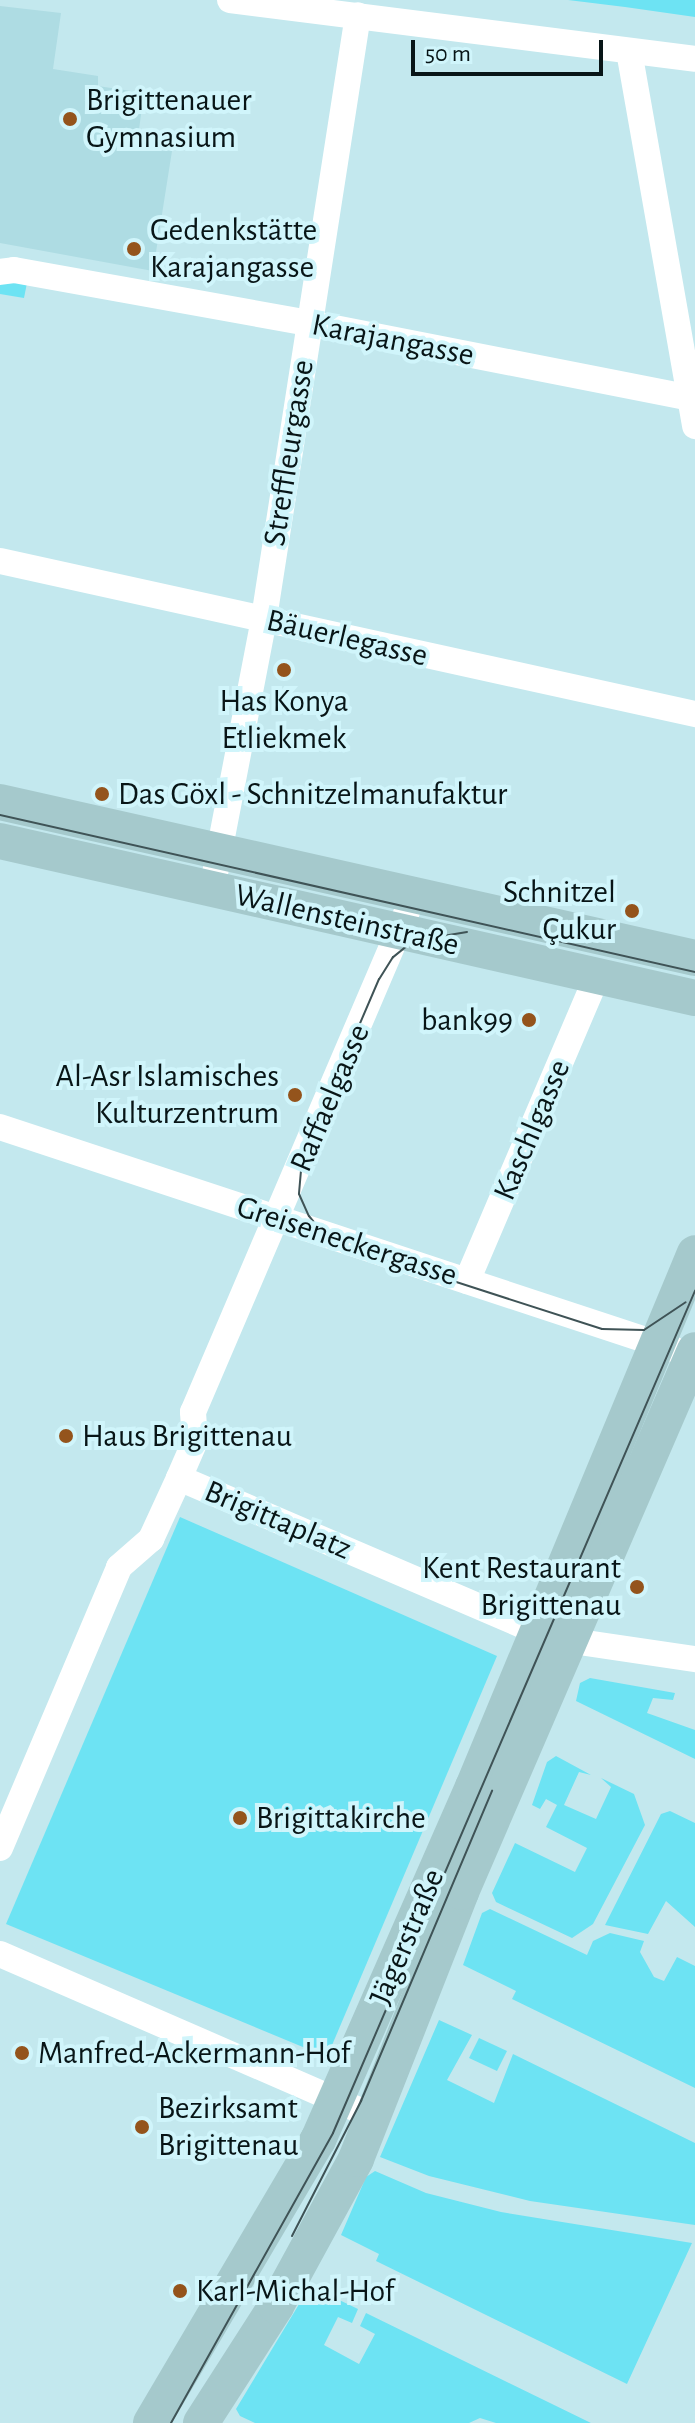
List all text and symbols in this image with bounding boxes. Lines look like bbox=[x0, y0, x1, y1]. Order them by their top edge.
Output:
scale bar bbox=[415, 24, 607, 74]
text: 50 m bbox=[425, 42, 471, 66]
place label: Brigittenauer Gymnasium bbox=[86, 82, 252, 157]
marker: Brigittenauer Gymnasium bbox=[61, 110, 79, 128]
place label: Gedenkstätte Karajangasse bbox=[150, 212, 317, 287]
marker: Gedenkstätte Karajangasse bbox=[125, 240, 143, 258]
street label: Karajangasse bbox=[309, 305, 477, 375]
street label: Streffleurgasse bbox=[255, 357, 323, 549]
street label: Bäuerlegasse bbox=[263, 601, 431, 675]
marker: Has Konya Etliekmek bbox=[275, 661, 293, 679]
place label: Has Konya Etliekmek bbox=[219, 683, 349, 758]
place label: Das Göxl - Schnitzelmanufaktur bbox=[118, 775, 507, 813]
marker: Das Göxl - Schnitzelmanufaktur bbox=[93, 785, 111, 803]
place label: Schnitzel Çukur bbox=[503, 874, 616, 949]
street label: Wallensteinstraße bbox=[231, 876, 463, 964]
marker: Schnitzel Çukur bbox=[623, 902, 641, 920]
place label: bank99 bbox=[421, 1001, 513, 1039]
marker: bank99 bbox=[520, 1011, 538, 1029]
street label: Raffaelgasse bbox=[282, 1019, 378, 1177]
street label: Kaschlgasse bbox=[485, 1054, 579, 1206]
place label: Al-Asr Islamisches Kulturzentrum bbox=[56, 1058, 279, 1133]
marker: Al-Asr Islamisches Kulturzentrum bbox=[286, 1086, 304, 1104]
street label: Greiseneckergasse bbox=[232, 1187, 462, 1295]
place label: Haus Brigittenau bbox=[82, 1417, 292, 1455]
marker: Haus Brigittenau bbox=[57, 1427, 75, 1445]
street label: Brigittaplatz bbox=[199, 1472, 357, 1568]
place label: Kent Restaurant Brigittenau bbox=[422, 1550, 621, 1625]
marker: Kent Restaurant Brigittenau bbox=[628, 1578, 646, 1596]
place label: Brigittakirche bbox=[256, 1799, 426, 1837]
marker: Brigittakirche bbox=[231, 1809, 249, 1827]
street label: Jägerstraße bbox=[361, 1863, 453, 2011]
place label: Manfred-Ackermann-Hof bbox=[38, 2034, 350, 2072]
marker: Manfred-Ackermann-Hof bbox=[13, 2044, 31, 2062]
place label: Bezirksamt Brigittenau bbox=[158, 2090, 299, 2165]
marker: Bezirksamt Brigittenau bbox=[133, 2118, 151, 2136]
place label: Karl-Michal-Hof bbox=[196, 2272, 394, 2310]
marker: Karl-Michal-Hof bbox=[171, 2282, 189, 2300]

